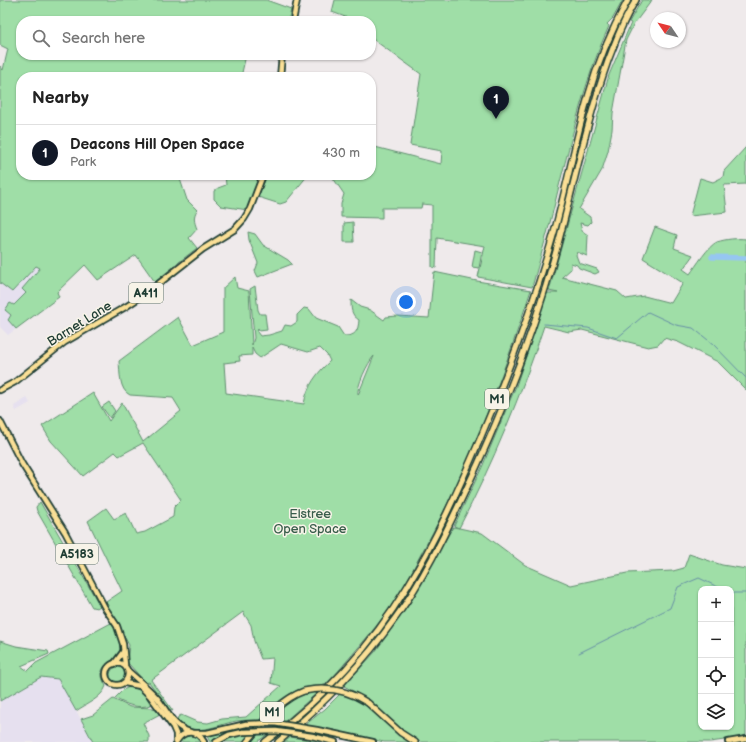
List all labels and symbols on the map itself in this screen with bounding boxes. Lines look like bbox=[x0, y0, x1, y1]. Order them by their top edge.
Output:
north arrow bbox=[650, 12, 686, 48]
pin: 1 bbox=[483, 86, 509, 119]
road number: A411 bbox=[129, 283, 163, 303]
your location bbox=[396, 292, 416, 312]
street label: Barnet Lane bbox=[44, 298, 115, 350]
road number: M1 bbox=[485, 389, 509, 409]
park label: Elstree Open Space bbox=[273, 506, 347, 537]
road number: A5183 bbox=[56, 544, 98, 564]
road number: M1 bbox=[260, 702, 284, 722]

